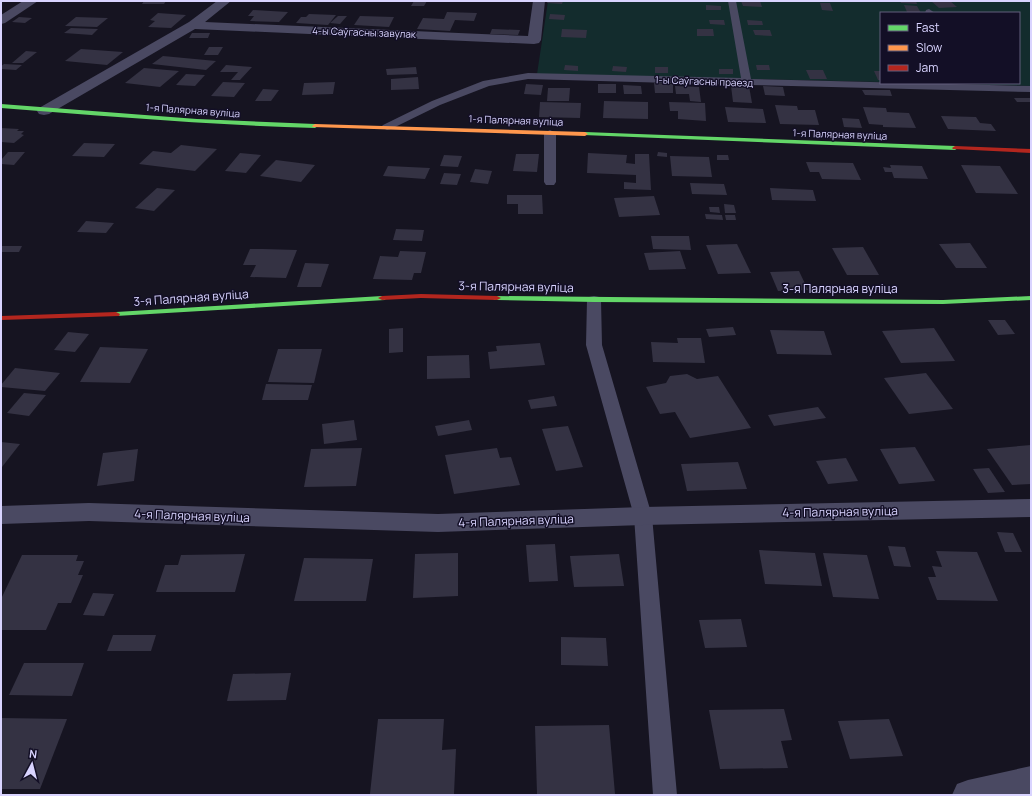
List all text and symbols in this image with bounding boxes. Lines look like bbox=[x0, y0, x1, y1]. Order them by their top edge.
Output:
legend bbox=[880, 12, 1020, 84]
text: Fast bbox=[916, 19, 940, 36]
street label: 4-ы Саўгасны завулак bbox=[312, 23, 417, 41]
text: Slow bbox=[916, 39, 942, 56]
text: Jam bbox=[916, 59, 938, 76]
street label: 1-ы Саўгасны праезд bbox=[655, 72, 753, 90]
street label: 1-я Палярная вуліца bbox=[145, 100, 241, 120]
street label: 1-я Палярная вуліца bbox=[469, 111, 563, 129]
street label: 1-я Палярная вуліца bbox=[793, 125, 887, 143]
street label: 3-я Палярная вуліца bbox=[458, 277, 574, 296]
street label: 3-я Палярная вуліца bbox=[782, 280, 898, 297]
street label: 3-я Палярная вуліца bbox=[133, 285, 249, 310]
street label: 4-я Палярная вуліца bbox=[782, 502, 898, 521]
street label: 4-я Палярная вуліца bbox=[134, 505, 250, 526]
street label: 4-я Палярная вуліца bbox=[458, 510, 574, 531]
north arrow bbox=[12, 744, 52, 784]
text: N bbox=[28, 746, 38, 762]

